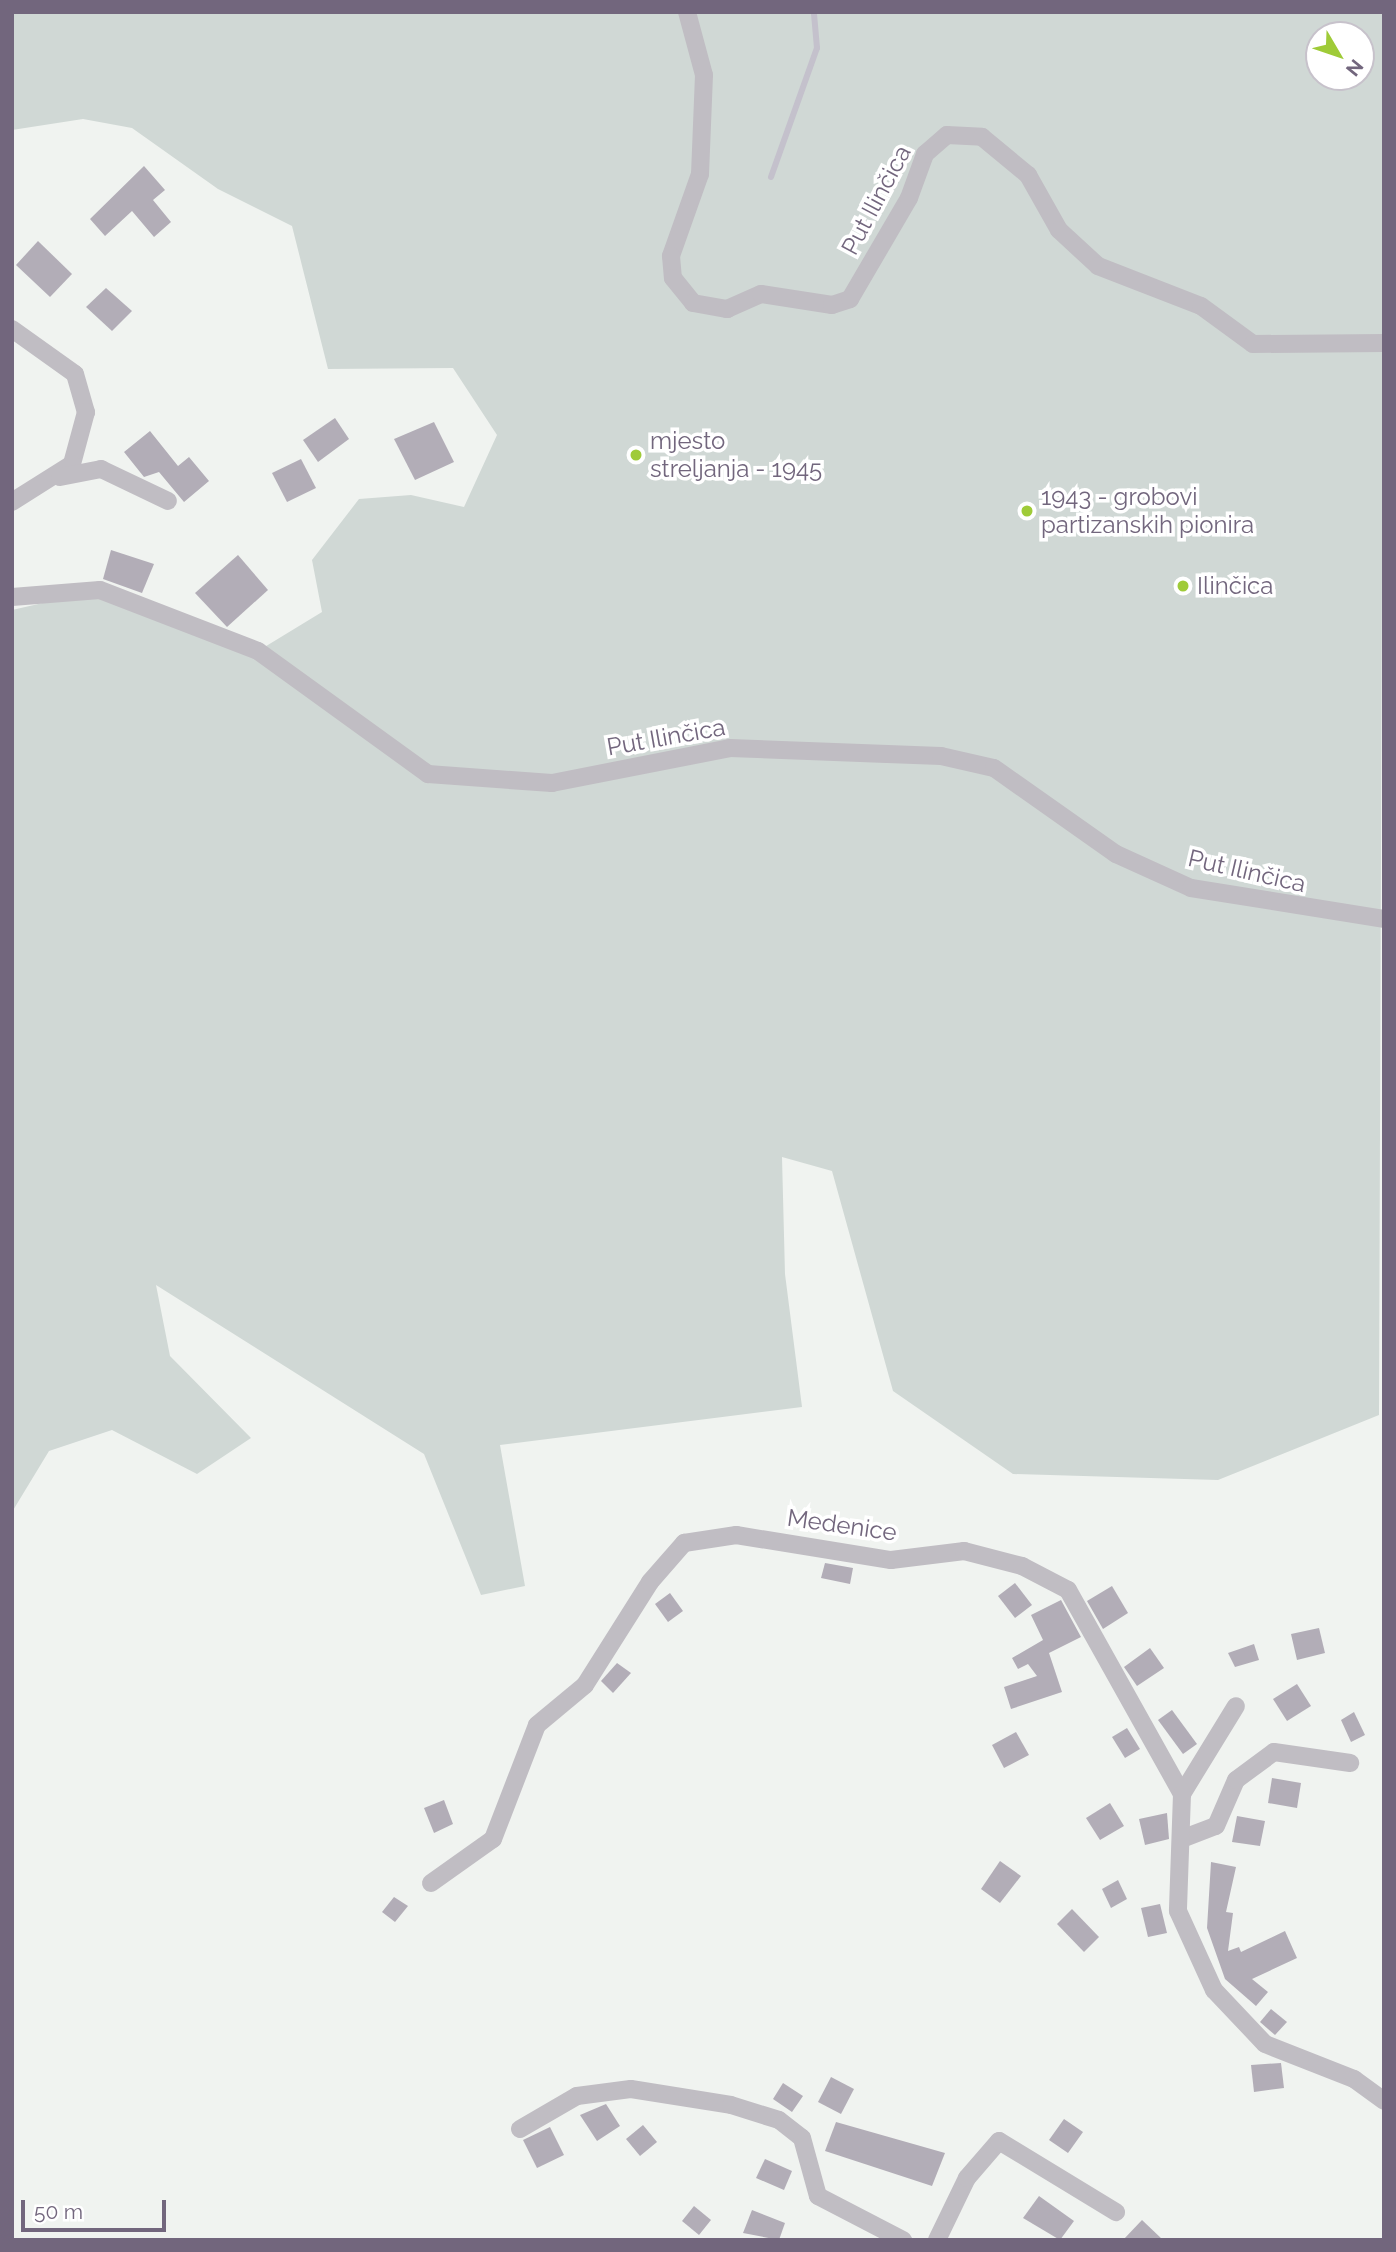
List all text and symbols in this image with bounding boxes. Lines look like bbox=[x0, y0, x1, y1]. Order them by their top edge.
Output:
north arrow bbox=[1305, 21, 1375, 91]
text: N bbox=[1342, 55, 1368, 81]
street label: Put Ilinčica bbox=[835, 140, 917, 260]
place label: mjesto streljanja - 1945 bbox=[650, 427, 822, 483]
marker: mjesto streljanja - 1945 bbox=[628, 447, 644, 463]
place label: 1943 - grobovi partizanskih pionira bbox=[1041, 483, 1254, 539]
marker: 1943 - grobovi partizanskih pionira bbox=[1019, 503, 1035, 519]
place label: Ilinčica bbox=[1197, 572, 1273, 600]
marker: Ilinčica bbox=[1175, 578, 1191, 594]
street label: Put Ilinčica bbox=[605, 712, 727, 762]
street label: Put Ilinčica bbox=[1185, 844, 1309, 898]
street label: Medenice bbox=[785, 1503, 899, 1547]
scale bar bbox=[24, 2186, 170, 2230]
text: 50 m bbox=[34, 2199, 83, 2224]

